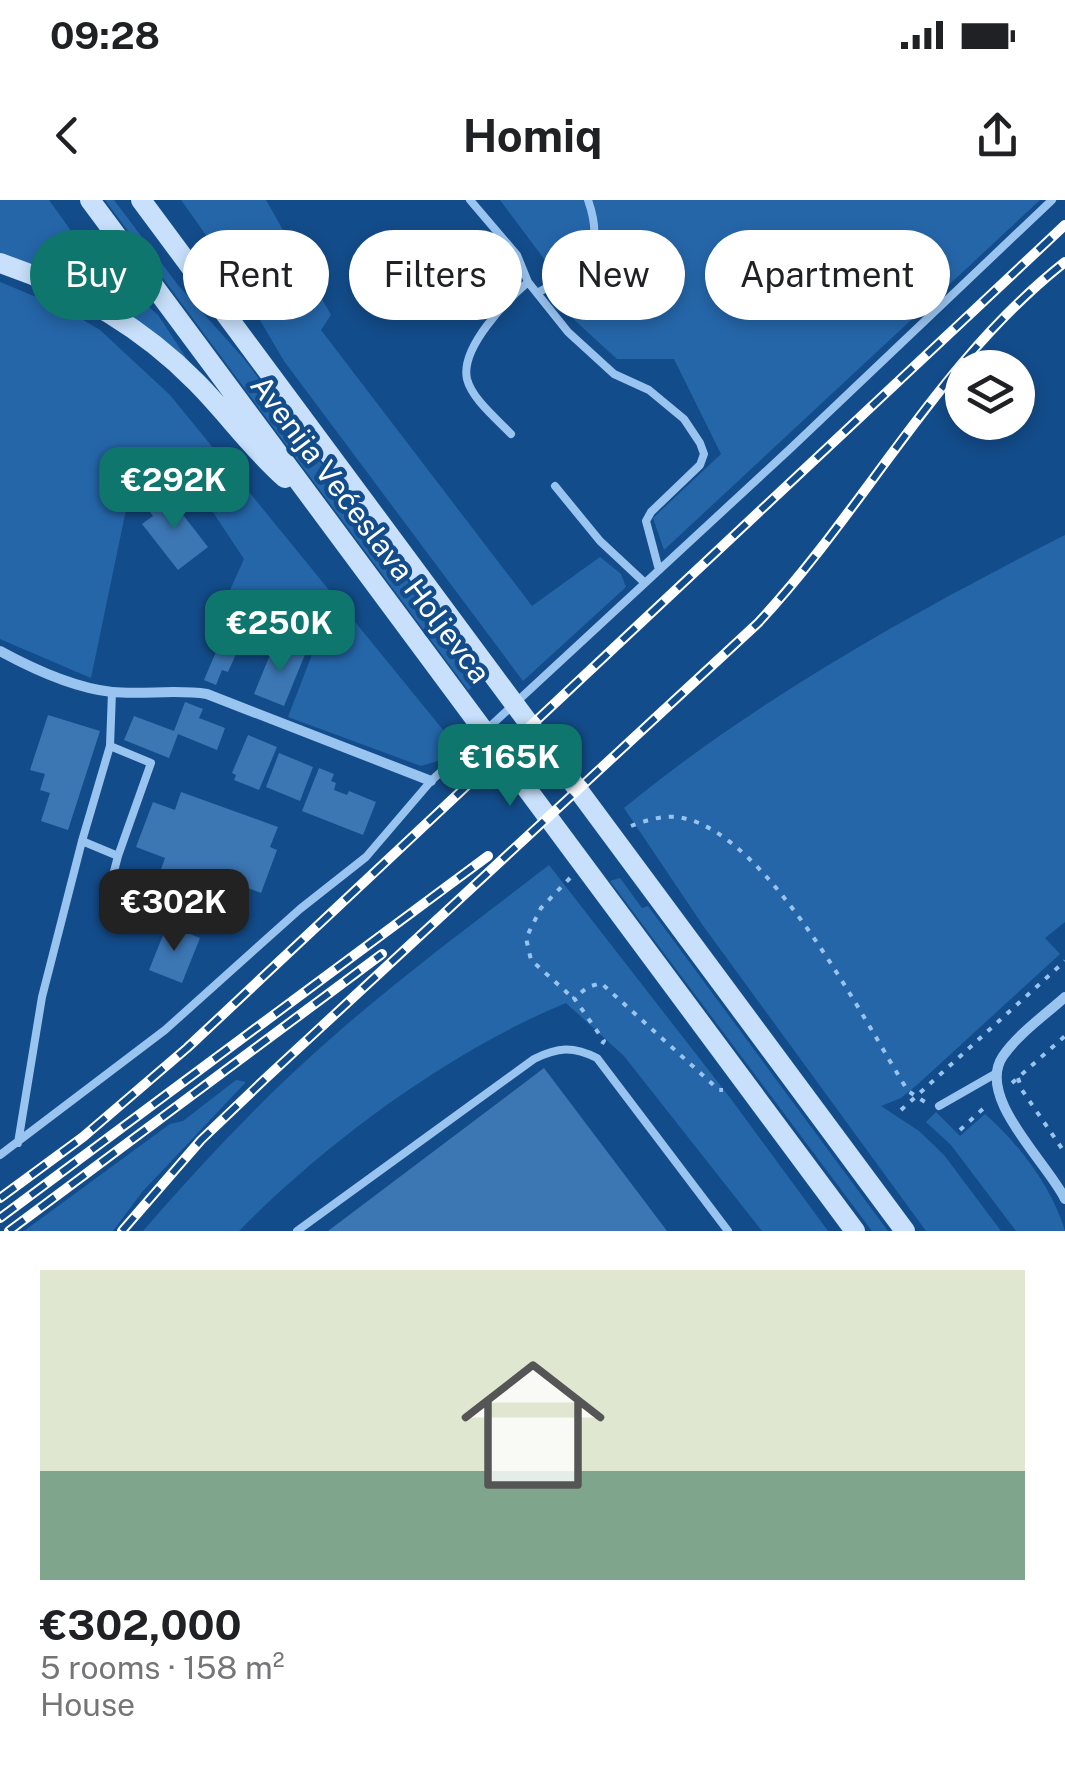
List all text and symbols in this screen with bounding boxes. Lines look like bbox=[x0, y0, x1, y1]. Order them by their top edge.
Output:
text: 09:28 bbox=[50, 13, 160, 58]
icon: back bbox=[40, 108, 95, 163]
icon: share bbox=[970, 108, 1025, 163]
text: Homiq bbox=[463, 109, 602, 162]
chip: Buy bbox=[30, 230, 163, 320]
chip: Rent bbox=[183, 230, 329, 320]
chip: Filters bbox=[349, 230, 522, 320]
chip: New bbox=[542, 230, 685, 320]
chip: Apartment bbox=[705, 230, 950, 320]
map controls bbox=[945, 350, 1035, 440]
button: layers bbox=[945, 350, 1035, 440]
street label: Avenija Većeslava Holjevca bbox=[244, 368, 498, 690]
pin: €292K bbox=[104, 447, 244, 532]
text: €292K bbox=[121, 461, 227, 498]
pin: €250K bbox=[210, 590, 350, 675]
text: €250K bbox=[227, 604, 333, 641]
pin: €165K bbox=[440, 724, 580, 809]
text: €165K bbox=[460, 738, 560, 775]
pin: €302K bbox=[104, 869, 244, 954]
text: €302K bbox=[121, 883, 227, 920]
icon: home bbox=[443, 1335, 623, 1515]
text: €302,000 bbox=[40, 1600, 241, 1649]
text: 5 rooms · 158 m² bbox=[40, 1649, 284, 1686]
text: House bbox=[40, 1686, 135, 1723]

